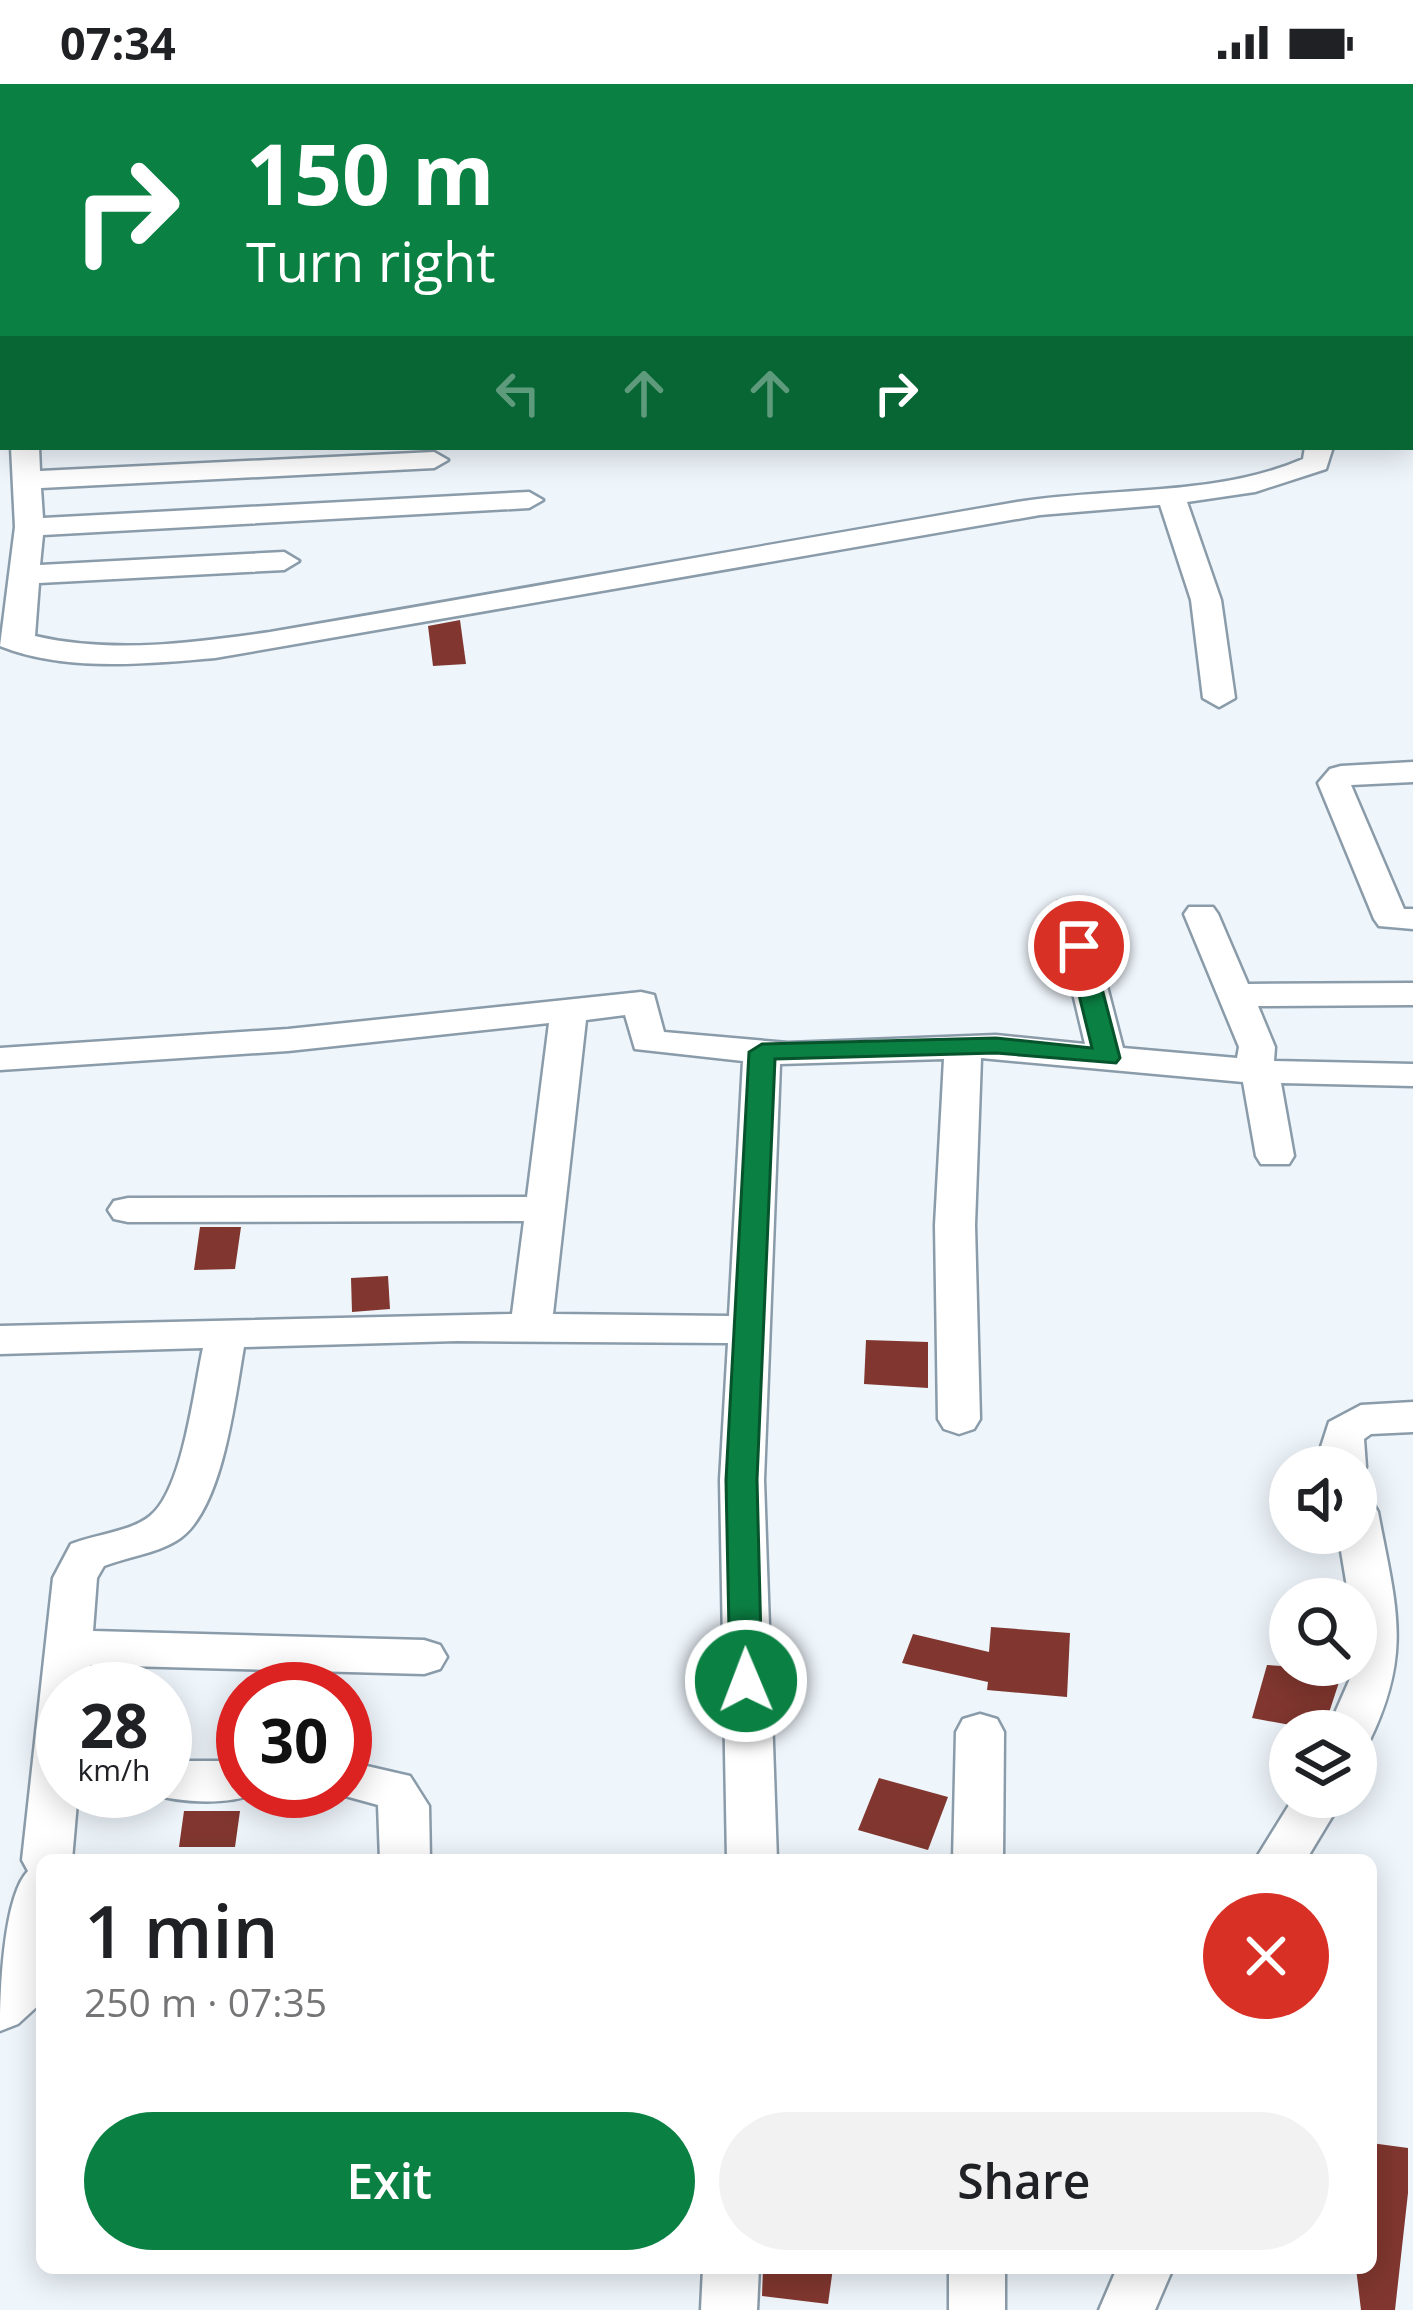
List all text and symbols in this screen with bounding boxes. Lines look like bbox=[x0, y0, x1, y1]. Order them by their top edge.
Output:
text: 07:34 bbox=[60, 12, 176, 73]
text: 150 m bbox=[246, 115, 494, 230]
icon: right bbox=[48, 132, 204, 288]
text: Turn right bbox=[246, 224, 495, 298]
icon: left bbox=[485, 360, 551, 426]
icon: ahead bbox=[611, 360, 677, 426]
icon: ahead bbox=[737, 360, 803, 426]
icon: right bbox=[863, 360, 929, 426]
pin bbox=[1028, 895, 1130, 997]
icon: arrive bbox=[1046, 913, 1112, 979]
map controls bbox=[1269, 1446, 1377, 1818]
button: sound bbox=[1269, 1446, 1377, 1554]
button: search bbox=[1269, 1578, 1377, 1686]
position arrow bbox=[683, 1618, 809, 1744]
speed limit sign: 30 bbox=[216, 1662, 372, 1818]
text: 28 bbox=[80, 1684, 148, 1766]
button: layers bbox=[1269, 1710, 1377, 1818]
text: km/h bbox=[78, 1749, 150, 1790]
text: 1 min bbox=[84, 1881, 278, 1979]
button: close bbox=[1203, 1893, 1329, 2019]
text: 250 m · 07:35 bbox=[84, 1975, 327, 2028]
button: Exit bbox=[84, 2112, 695, 2250]
button: Share bbox=[719, 2112, 1329, 2250]

